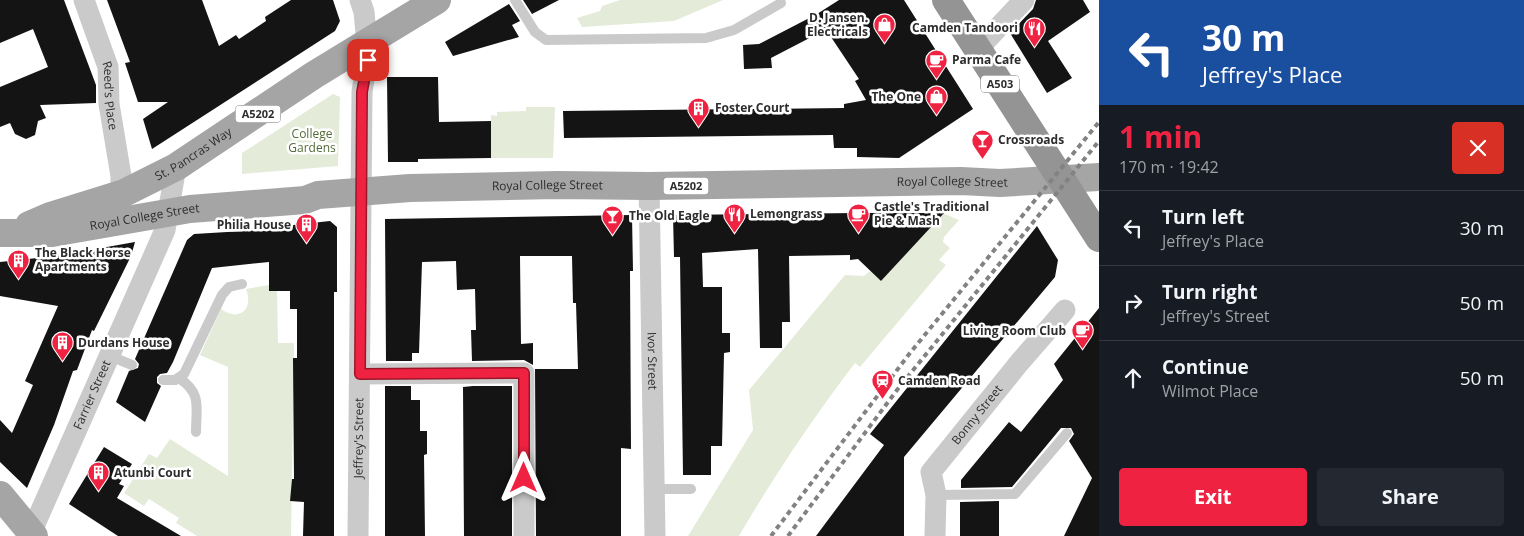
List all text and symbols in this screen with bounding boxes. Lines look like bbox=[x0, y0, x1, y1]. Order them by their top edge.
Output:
place label: D. Jansen. Electricals bbox=[807, 9, 868, 40]
shop icon: D. Jansen. Electricals bbox=[872, 13, 896, 44]
text: 30 m bbox=[1202, 14, 1285, 61]
restaurant icon: Camden Tandoori bbox=[1022, 16, 1046, 47]
place label: Camden Tandoori bbox=[912, 19, 1018, 36]
icon: left bbox=[1119, 20, 1184, 85]
pin bbox=[347, 39, 389, 81]
icon: arrive bbox=[354, 46, 382, 74]
cafe icon: Parma Cafe bbox=[924, 48, 948, 79]
place label: Parma Cafe bbox=[952, 51, 1021, 68]
street label: Reed's Place bbox=[99, 59, 122, 132]
text: Jeffrey's Place bbox=[1202, 59, 1342, 89]
road number: A503 bbox=[981, 76, 1019, 92]
shop icon: The One bbox=[925, 85, 949, 116]
place label: The One bbox=[871, 88, 921, 105]
building icon: Foster Court bbox=[687, 96, 711, 127]
place label: Foster Court bbox=[715, 99, 789, 116]
road number: A5202 bbox=[236, 106, 280, 122]
text: 1 min bbox=[1119, 116, 1202, 157]
button: close bbox=[1452, 122, 1504, 174]
street label: St. Pancras Way bbox=[152, 123, 236, 184]
park label: College Gardens bbox=[288, 125, 336, 156]
bar icon: Crossroads bbox=[970, 128, 994, 159]
place label: Crossroads bbox=[998, 131, 1064, 148]
text: 170 m · 19:42 bbox=[1119, 156, 1219, 178]
street label: Royal College Street bbox=[897, 172, 1008, 191]
street label: Royal College Street bbox=[492, 176, 603, 194]
road number: A5202 bbox=[664, 178, 708, 195]
place label: Castle's Traditional Pie & Mash bbox=[874, 198, 989, 229]
street label: Royal College Street bbox=[88, 199, 200, 234]
restaurant icon: Lemongrass bbox=[722, 202, 746, 233]
cafe icon: Castle's Traditional Pie & Mash bbox=[846, 202, 870, 233]
bar icon: The Old Eagle bbox=[601, 204, 625, 235]
text: Turn left bbox=[1162, 204, 1244, 230]
place label: Lemongrass bbox=[750, 205, 822, 222]
place label: The Old Eagle bbox=[629, 207, 709, 224]
building icon: Philia House bbox=[295, 213, 319, 244]
icon: left bbox=[1119, 214, 1147, 242]
text: 30 m bbox=[1460, 215, 1504, 241]
place label: Philia House bbox=[217, 216, 291, 233]
text: Jeffrey's Place bbox=[1162, 230, 1264, 252]
place label: The Black Horse Apartments bbox=[35, 244, 131, 275]
building icon: The Black Horse Apartments bbox=[7, 248, 31, 279]
text: Turn right bbox=[1162, 279, 1257, 305]
icon: right bbox=[1119, 289, 1147, 317]
text: 50 m bbox=[1460, 290, 1504, 316]
text: Jeffrey's Street bbox=[1162, 305, 1270, 327]
cafe icon: Living Room Club bbox=[1070, 319, 1094, 350]
place label: Living Room Club bbox=[963, 322, 1066, 339]
building icon: Durdans House bbox=[50, 331, 74, 362]
street label: Ivor Street bbox=[644, 332, 661, 390]
place label: Durdans House bbox=[78, 334, 170, 351]
text: Continue bbox=[1162, 354, 1249, 380]
street label: Farrier Street bbox=[69, 357, 114, 432]
icon: ahead bbox=[1119, 364, 1147, 392]
text: 50 m bbox=[1460, 365, 1504, 391]
station icon: Camden Road bbox=[870, 369, 894, 400]
place label: Camden Road bbox=[898, 372, 981, 389]
text: Wilmot Place bbox=[1162, 380, 1258, 402]
street label: Bonny Street bbox=[947, 381, 1006, 448]
street label: Jeffrey's Street bbox=[350, 398, 367, 479]
position arrow bbox=[497, 451, 549, 503]
building icon: Atunbi Court bbox=[86, 461, 110, 492]
place label: Atunbi Court bbox=[114, 464, 191, 481]
button: Exit bbox=[1119, 468, 1307, 526]
button: Share bbox=[1317, 468, 1504, 526]

